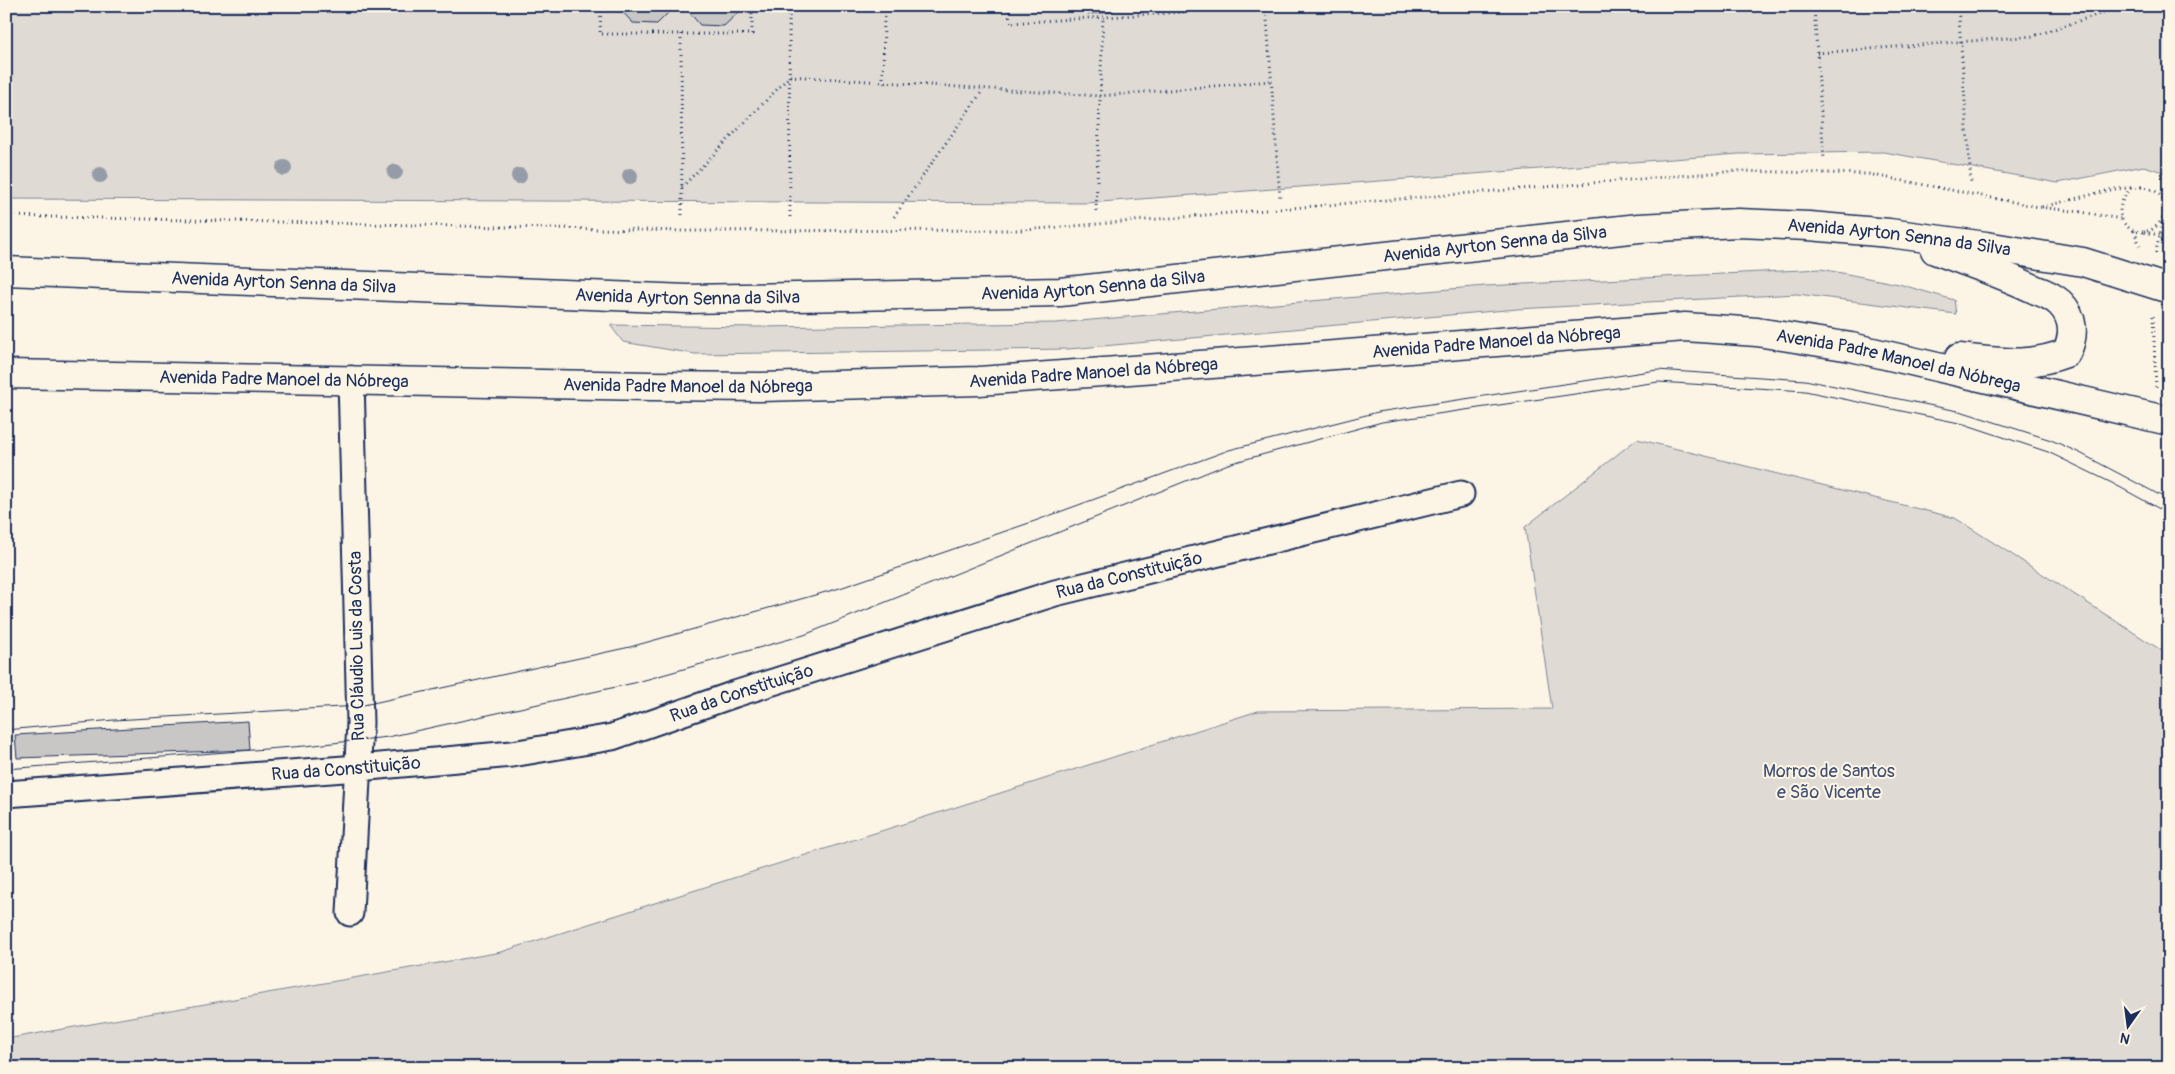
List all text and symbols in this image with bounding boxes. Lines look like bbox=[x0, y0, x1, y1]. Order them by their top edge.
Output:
street label: Avenida Ayrton Senna da Silva bbox=[1787, 214, 2013, 261]
street label: Avenida Ayrton Senna da Silva bbox=[1382, 220, 1608, 268]
street label: Avenida Ayrton Senna da Silva bbox=[981, 265, 1206, 305]
street label: Avenida Ayrton Senna da Silva bbox=[171, 266, 397, 299]
street label: Avenida Ayrton Senna da Silva bbox=[575, 283, 800, 311]
street label: Avenida Padre Manoel da Nóbrega bbox=[1371, 321, 1622, 364]
street label: Avenida Padre Manoel da Nóbrega bbox=[1775, 324, 2023, 398]
street label: Avenida Padre Manoel da Nóbrega bbox=[969, 352, 1219, 393]
street label: Avenida Padre Manoel da Nóbrega bbox=[159, 365, 409, 393]
street label: Avenida Padre Manoel da Nóbrega bbox=[563, 373, 813, 399]
street label: Rua da Constituição bbox=[1053, 546, 1205, 604]
street label: Rua Cláudio Luis da Costa bbox=[344, 551, 370, 741]
street label: Rua da Constituição bbox=[667, 658, 817, 727]
street label: Rua da Constituição bbox=[271, 751, 422, 786]
park label: Morros de Santos e São Vicente bbox=[1763, 760, 1895, 804]
north arrow bbox=[2102, 1002, 2152, 1052]
text: N bbox=[2118, 1029, 2132, 1048]

